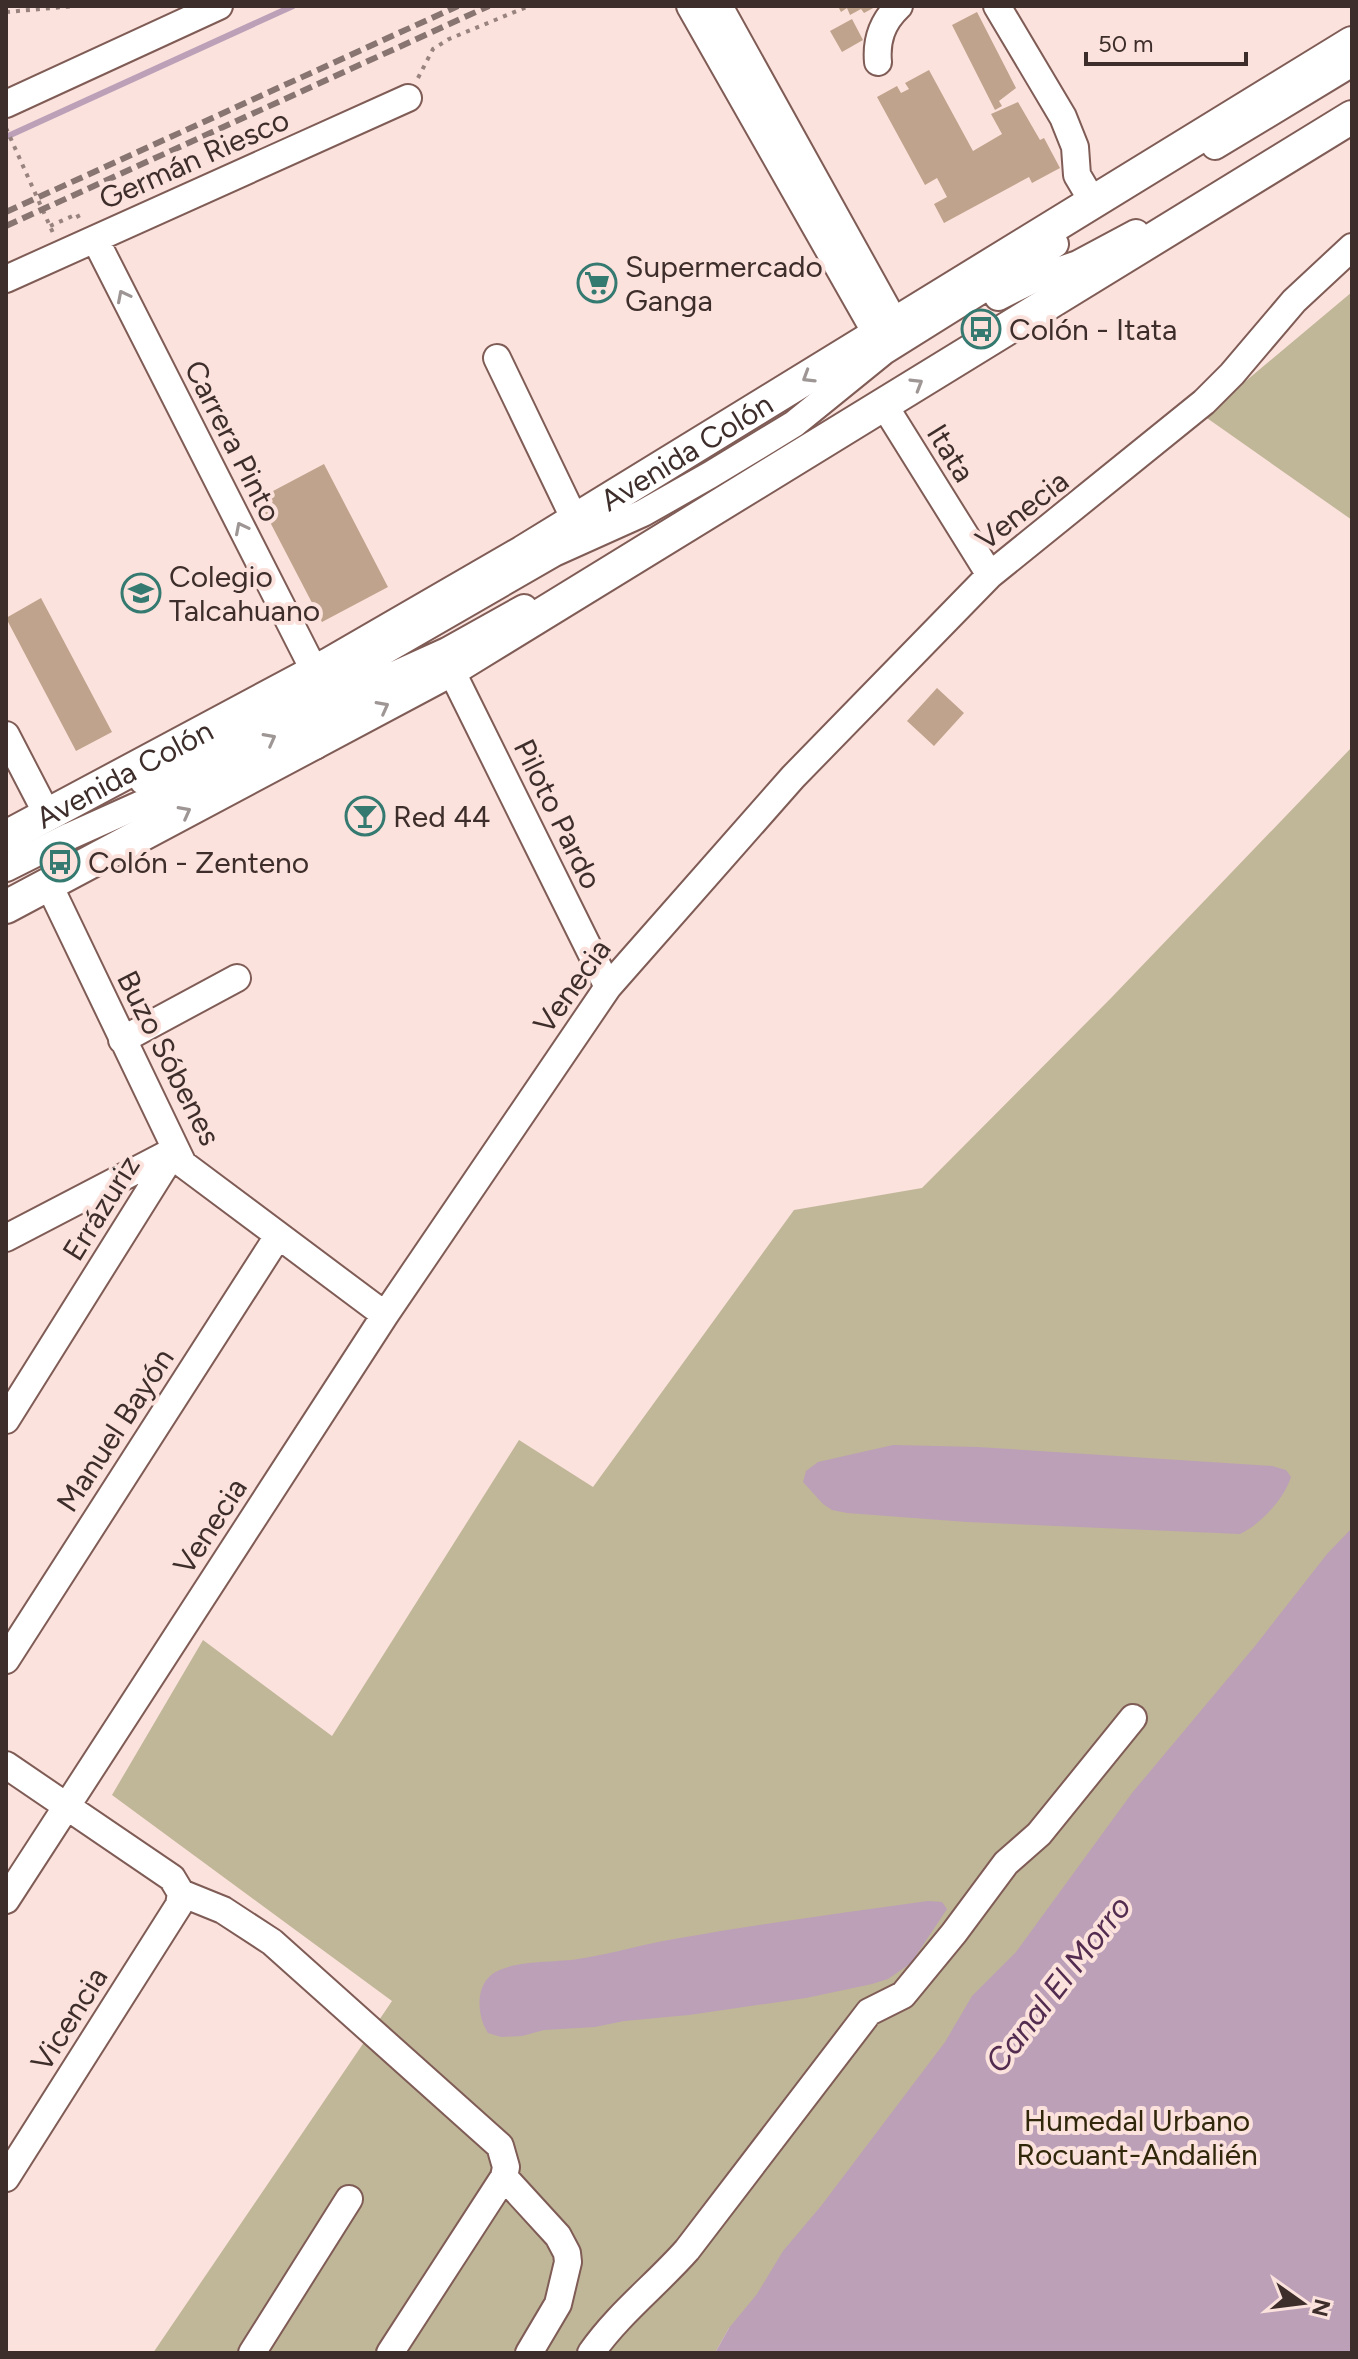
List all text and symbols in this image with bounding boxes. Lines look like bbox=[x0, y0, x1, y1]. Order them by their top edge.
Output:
scale bar bbox=[1086, 16, 1246, 66]
text: 50 m bbox=[1098, 29, 1154, 58]
street label: Germán Riesco bbox=[93, 101, 295, 217]
place label: Supermercado Ganga bbox=[625, 248, 823, 319]
supermarket icon: Supermercado Ganga bbox=[576, 262, 618, 304]
one-way arrow bbox=[118, 289, 133, 304]
bus stop icon: Colón - Itata bbox=[960, 308, 1002, 350]
place label: Colón - Itata bbox=[1009, 311, 1177, 348]
street label: Carrera Pinto bbox=[177, 354, 289, 528]
one-way arrow bbox=[802, 367, 817, 383]
one-way arrow bbox=[908, 379, 923, 394]
street label: Avenida Colón bbox=[593, 385, 779, 519]
street label: Itata bbox=[919, 417, 983, 489]
street label: Venecia bbox=[968, 462, 1076, 558]
one-way arrow bbox=[236, 521, 251, 536]
place label: Colegio Talcahuano bbox=[169, 558, 320, 629]
school or university icon: Colegio Talcahuano bbox=[120, 572, 162, 614]
one-way arrow bbox=[374, 701, 389, 716]
street label: Avenida Colón bbox=[29, 711, 219, 836]
street label: Piloto Pardo bbox=[506, 733, 610, 895]
one-way arrow bbox=[261, 734, 276, 749]
bar icon: Red 44 bbox=[344, 795, 386, 837]
place label: Red 44 bbox=[393, 798, 490, 835]
one-way arrow bbox=[176, 806, 191, 821]
bus stop icon: Colón - Zenteno bbox=[39, 841, 81, 883]
place label: Colón - Zenteno bbox=[88, 844, 309, 881]
street label: Venecia bbox=[525, 932, 619, 1040]
street label: Buzo Sóbenes bbox=[109, 964, 229, 1152]
street label: Errázuriz bbox=[54, 1149, 148, 1267]
street label: Manuel Bayón bbox=[48, 1341, 182, 1519]
street label: Venecia bbox=[165, 1471, 255, 1581]
water label: Canal El Morro bbox=[977, 1888, 1139, 2080]
street label: Vicencia bbox=[23, 1960, 115, 2078]
park label: Humedal Urbano Rocuant-Andalién bbox=[1016, 2102, 1258, 2173]
north arrow bbox=[1262, 2263, 1342, 2343]
text: N bbox=[1306, 2296, 1336, 2319]

